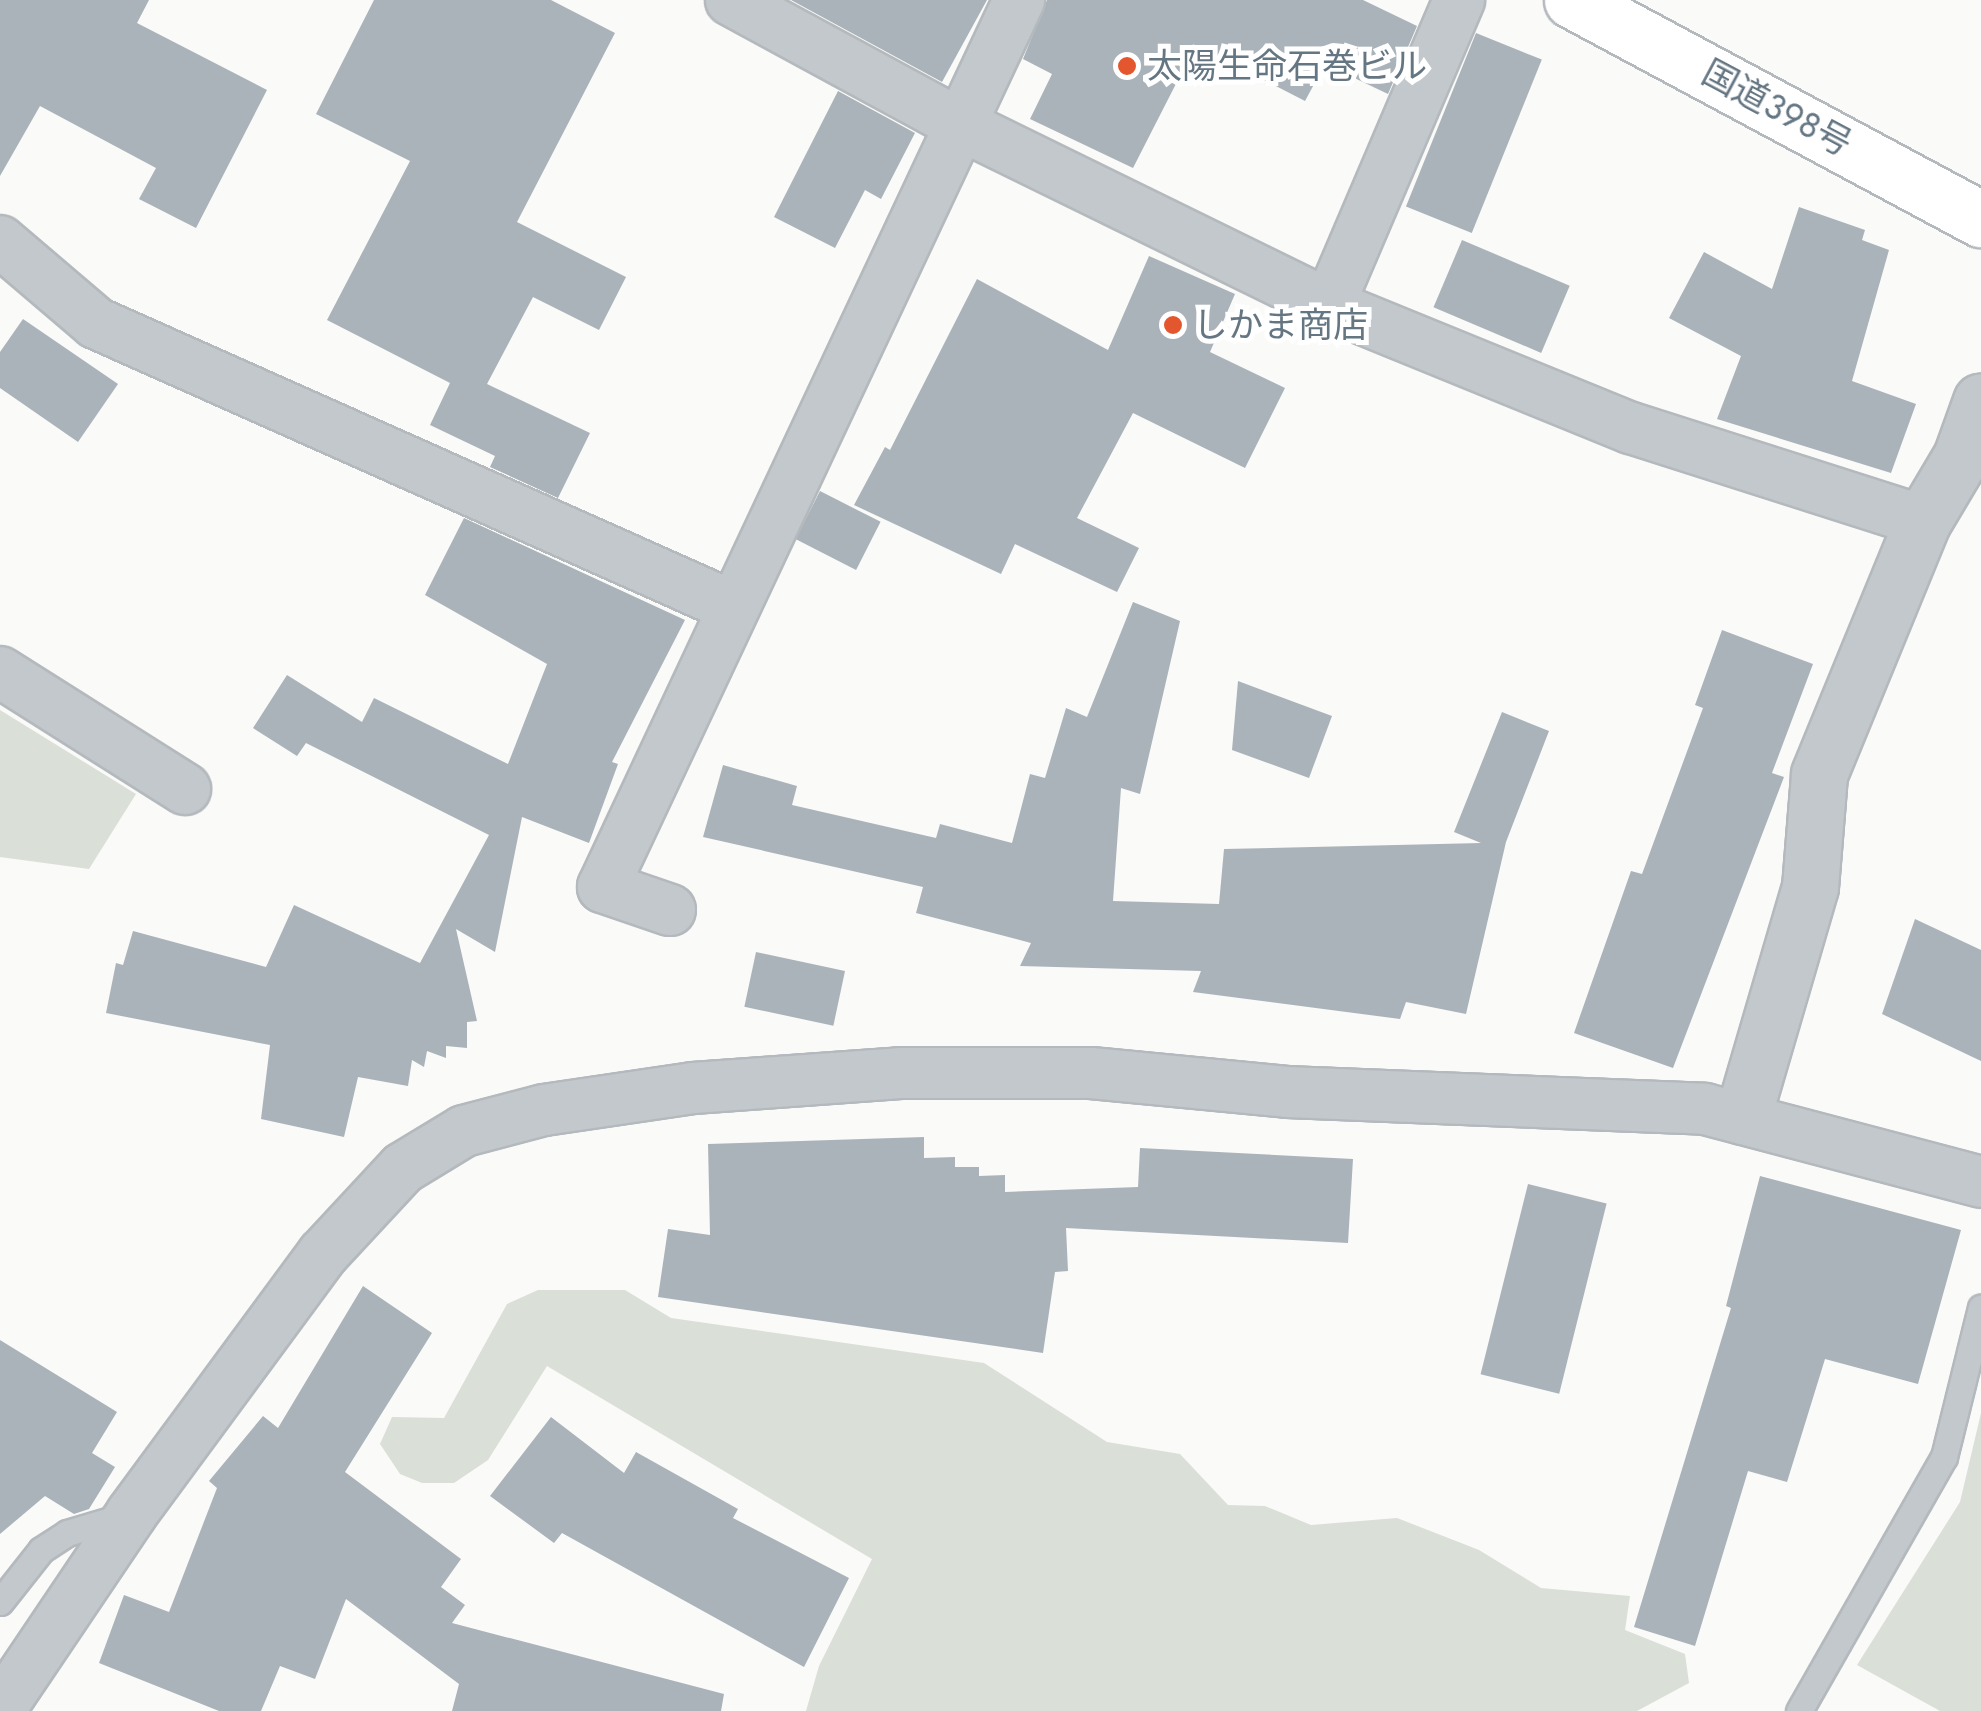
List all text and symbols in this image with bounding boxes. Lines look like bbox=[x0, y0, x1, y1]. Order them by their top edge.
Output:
place label: 太陽生命石巻ビル bbox=[1147, 45, 1427, 87]
street label: 国道398号 bbox=[1695, 51, 1859, 165]
marker: 太陽生命石巻ビル bbox=[1116, 55, 1138, 77]
place label: しかま商店 bbox=[1193, 304, 1368, 346]
marker: しかま商店 bbox=[1162, 314, 1184, 336]

